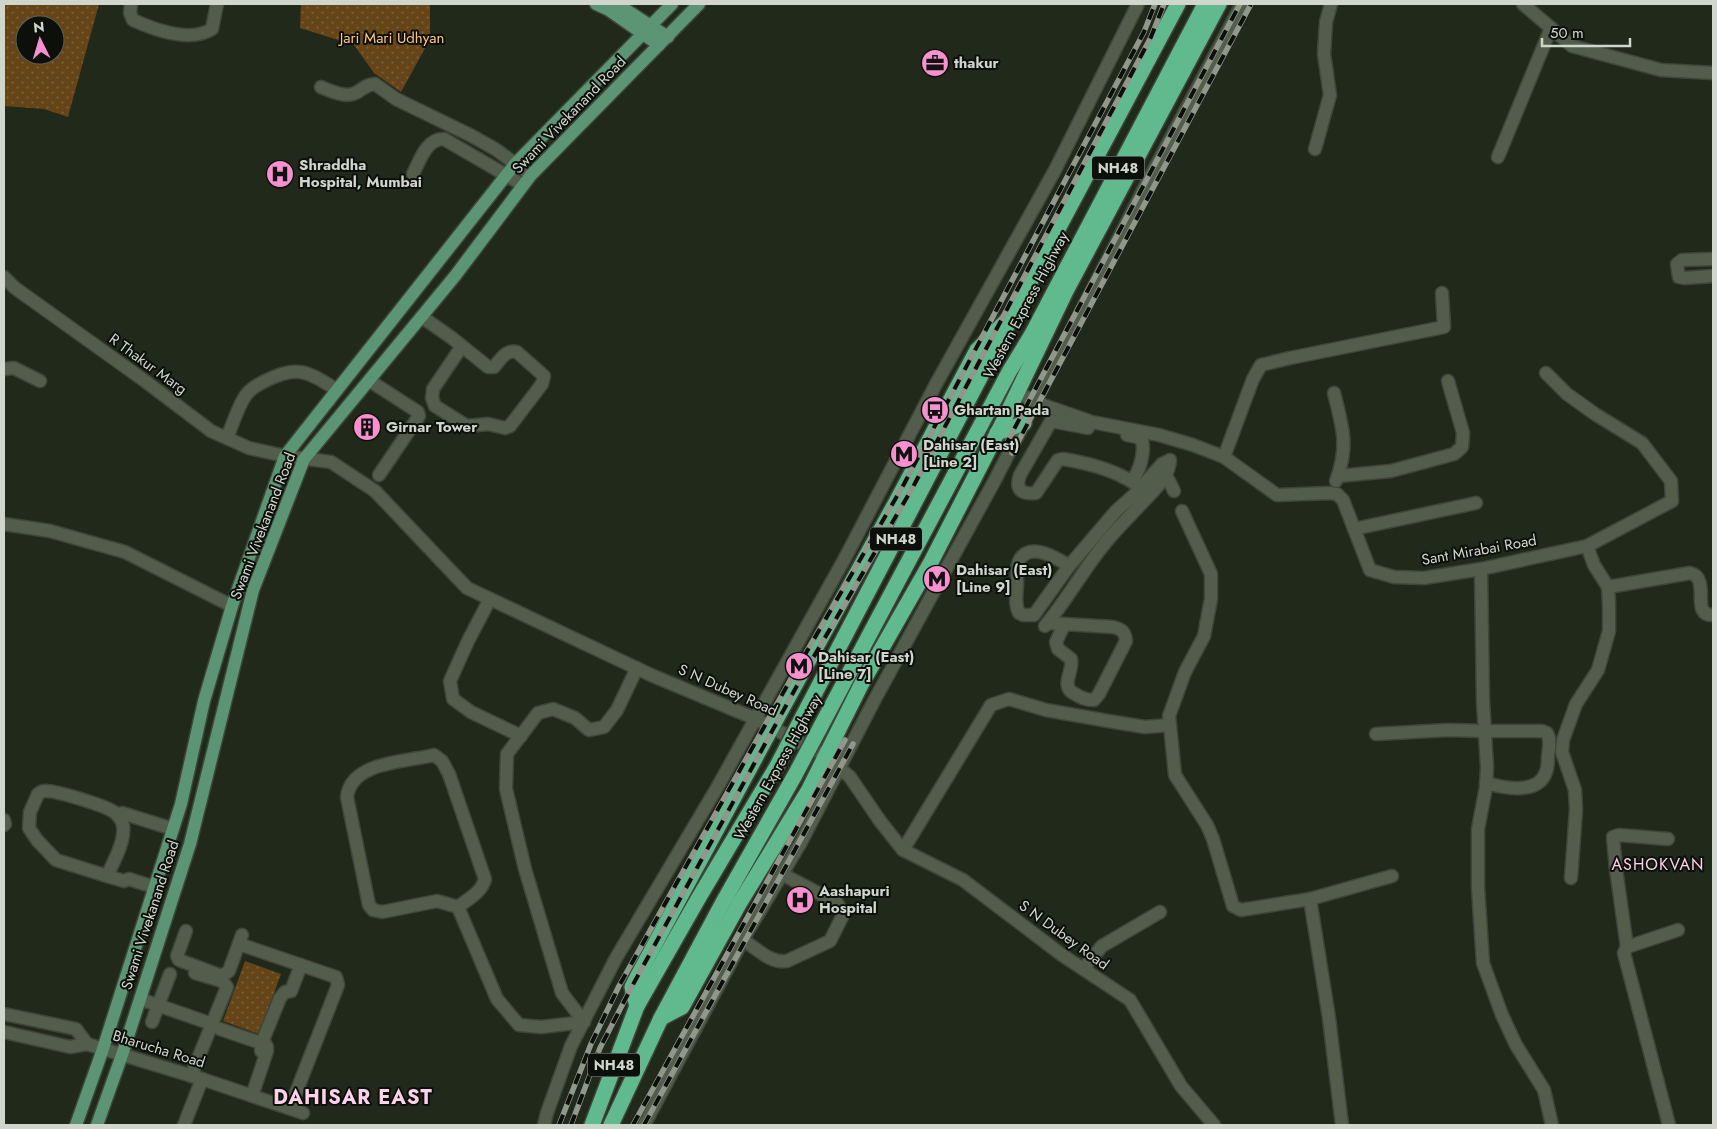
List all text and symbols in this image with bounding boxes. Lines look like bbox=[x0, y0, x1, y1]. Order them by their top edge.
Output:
north arrow bbox=[15, 15, 65, 65]
scale bar bbox=[1542, 15, 1630, 47]
text: N bbox=[32, 17, 45, 37]
text: 50 m bbox=[1550, 22, 1584, 44]
park label: Jari Mari Udhyan bbox=[338, 27, 444, 49]
office icon: thakur bbox=[920, 48, 950, 78]
street label: Swami Vivekanand Road bbox=[507, 51, 631, 179]
place label: thakur bbox=[954, 52, 1000, 74]
place label: Shraddha Hospital, Mumbai bbox=[299, 154, 422, 193]
road number: NH48 bbox=[1092, 156, 1144, 180]
hospital icon: Shraddha Hospital, Mumbai bbox=[265, 159, 295, 189]
street label: Western Express Highway bbox=[978, 227, 1074, 382]
street label: R Thakur Marg bbox=[104, 328, 192, 400]
bus stop icon: Ghartan Pada bbox=[920, 395, 950, 425]
place label: Ghartan Pada bbox=[954, 399, 1049, 421]
building icon: Girnar Tower bbox=[352, 412, 382, 442]
place label: Girnar Tower bbox=[386, 416, 478, 438]
place label: Dahisar (East) [Line 2] bbox=[923, 434, 1019, 473]
metro station icon: Dahisar (East) [Line 2] bbox=[889, 439, 919, 469]
street label: Swami Vivekanand Road bbox=[225, 449, 301, 603]
road number: NH48 bbox=[870, 528, 922, 550]
street label: Sant Mirabai Road bbox=[1420, 529, 1538, 571]
place label: Dahisar (East) [Line 9] bbox=[956, 559, 1052, 598]
metro station icon: Dahisar (East) [Line 9] bbox=[922, 564, 952, 594]
place label: Dahisar (East) [Line 7] bbox=[818, 646, 914, 685]
metro station icon: Dahisar (East) [Line 7] bbox=[784, 651, 814, 681]
street label: S N Dubey Road bbox=[675, 658, 781, 722]
street label: Western Express Highway bbox=[729, 690, 827, 844]
street label: Swami Vivekanand Road bbox=[115, 838, 185, 992]
district label: ASHOKVAN bbox=[1612, 853, 1704, 876]
place label: Aashapuri Hospital bbox=[818, 880, 890, 919]
hospital icon: Aashapuri Hospital bbox=[785, 885, 815, 915]
street label: S N Dubey Road bbox=[1014, 895, 1114, 975]
street label: Bharucha Road bbox=[110, 1025, 208, 1073]
road number: NH48 bbox=[588, 1054, 640, 1076]
district label: DAHISAR EAST bbox=[273, 1083, 433, 1112]

